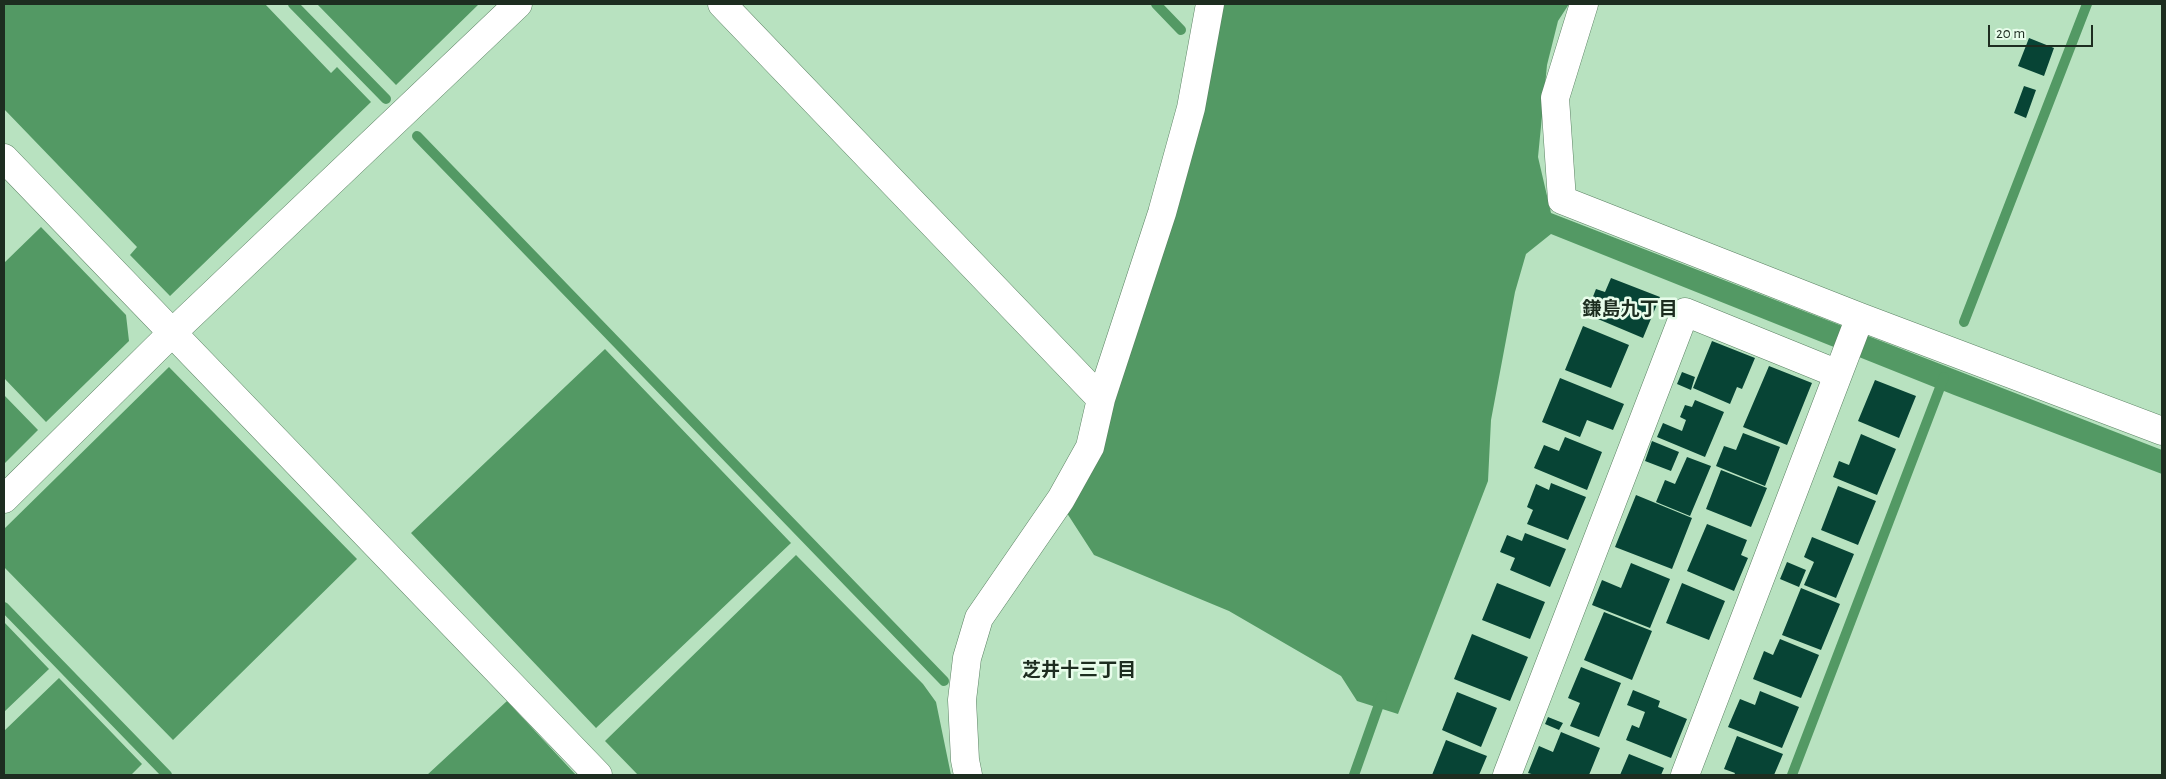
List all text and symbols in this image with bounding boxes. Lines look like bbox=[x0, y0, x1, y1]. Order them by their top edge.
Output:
scale bar bbox=[1991, 15, 2096, 47]
text: 20 m bbox=[1996, 26, 2025, 41]
district label: 鎌島九丁目 bbox=[1583, 298, 1677, 320]
district label: 芝井十三丁目 bbox=[1022, 659, 1136, 681]

